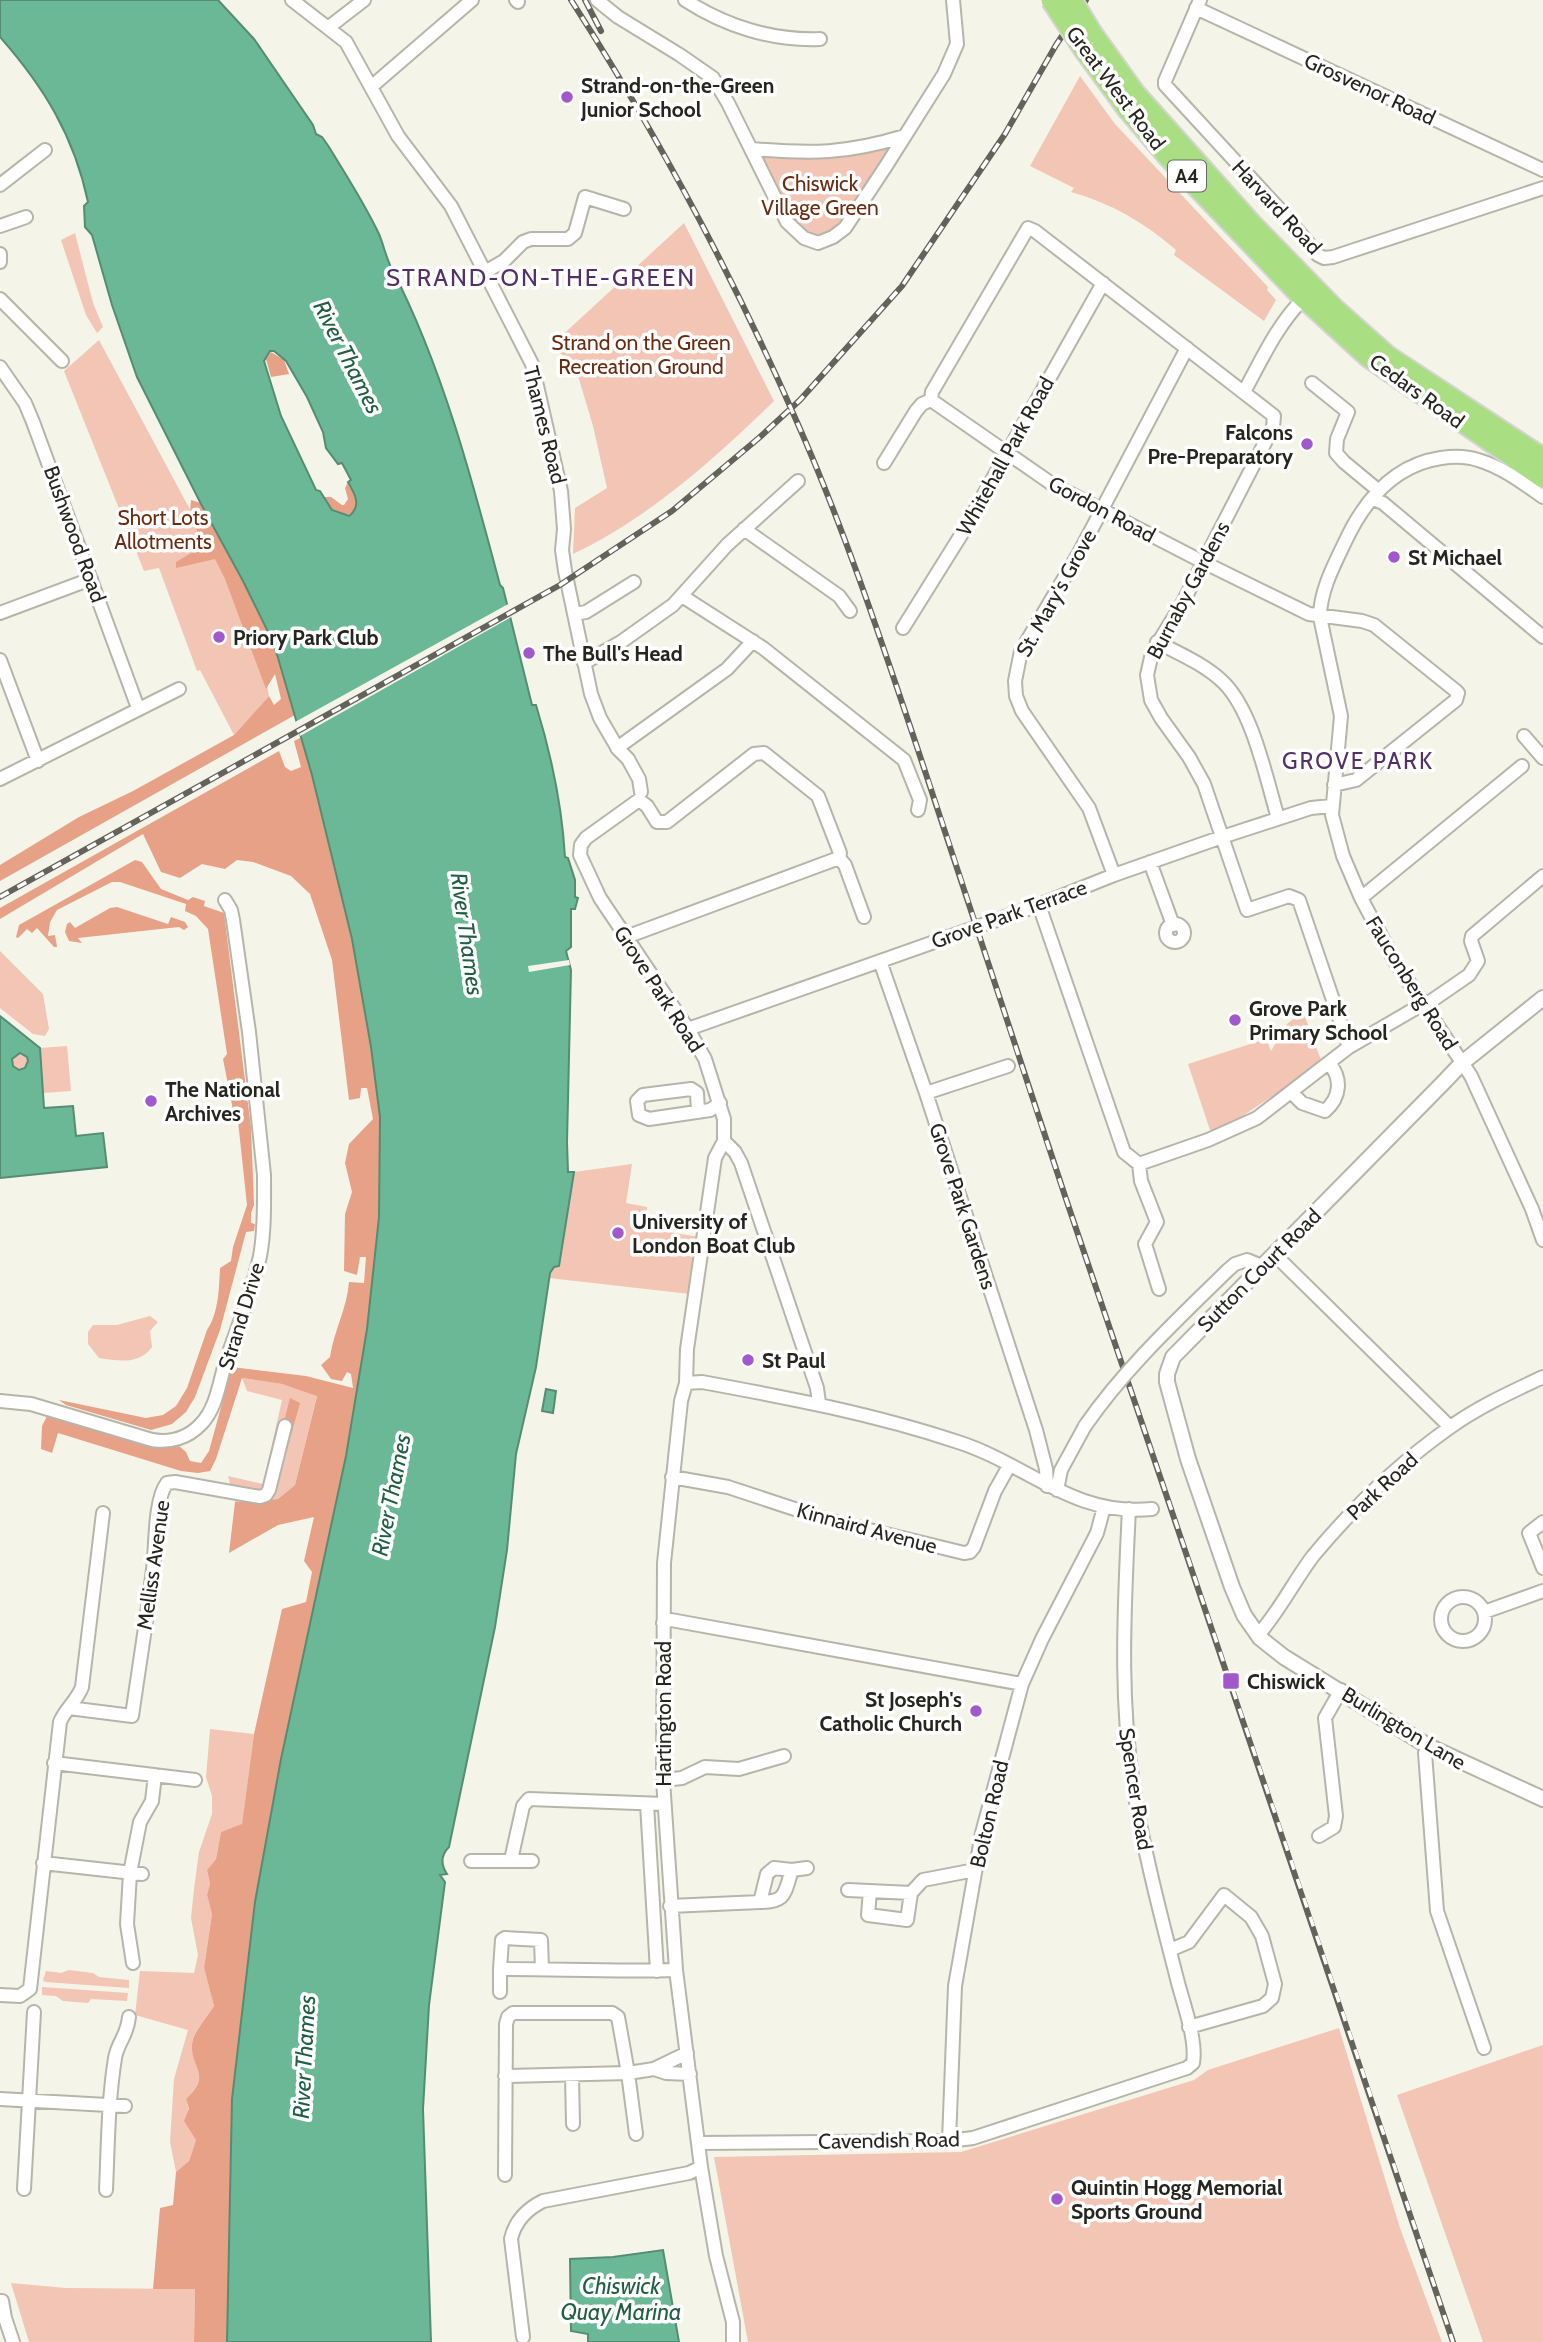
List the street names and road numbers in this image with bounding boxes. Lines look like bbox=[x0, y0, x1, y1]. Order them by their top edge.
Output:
street label: Great West Road bbox=[1061, 21, 1171, 155]
street label: Grosvenor Road bbox=[1301, 48, 1439, 130]
street label: Harvard Road bbox=[1227, 155, 1327, 259]
road number: A4 bbox=[1168, 160, 1206, 192]
street label: Cedars Road bbox=[1365, 348, 1469, 434]
street label: Thames Road bbox=[518, 363, 572, 487]
street label: Whitehall Park Road bbox=[951, 372, 1059, 540]
street label: Bushwood Road bbox=[39, 462, 111, 606]
street label: Gordon Road bbox=[1044, 470, 1160, 548]
street label: Burnaby Gardens bbox=[1141, 517, 1235, 663]
street label: St. Mary's Grove bbox=[1011, 525, 1101, 661]
street label: Grove Park Terrace bbox=[928, 874, 1090, 954]
street label: Fauconberg Road bbox=[1361, 911, 1463, 1055]
street label: Grove Park Road bbox=[609, 921, 709, 1057]
street label: Grove Park Gardens bbox=[924, 1120, 1002, 1293]
street label: Sutton Court Road bbox=[1192, 1203, 1326, 1337]
street label: Strand Drive bbox=[213, 1259, 269, 1373]
street label: Park Road bbox=[1341, 1447, 1423, 1525]
street label: Kinnaird Avenue bbox=[794, 1497, 940, 1559]
street label: Melliss Avenue bbox=[132, 1498, 175, 1631]
street label: Hartington Road bbox=[651, 1641, 676, 1787]
street label: Burlington Lane bbox=[1338, 1681, 1471, 1775]
street label: Spencer Road bbox=[1114, 1726, 1158, 1852]
street label: Bolton Road bbox=[965, 1758, 1013, 1870]
street label: Cavendish Road bbox=[818, 2126, 960, 2154]

